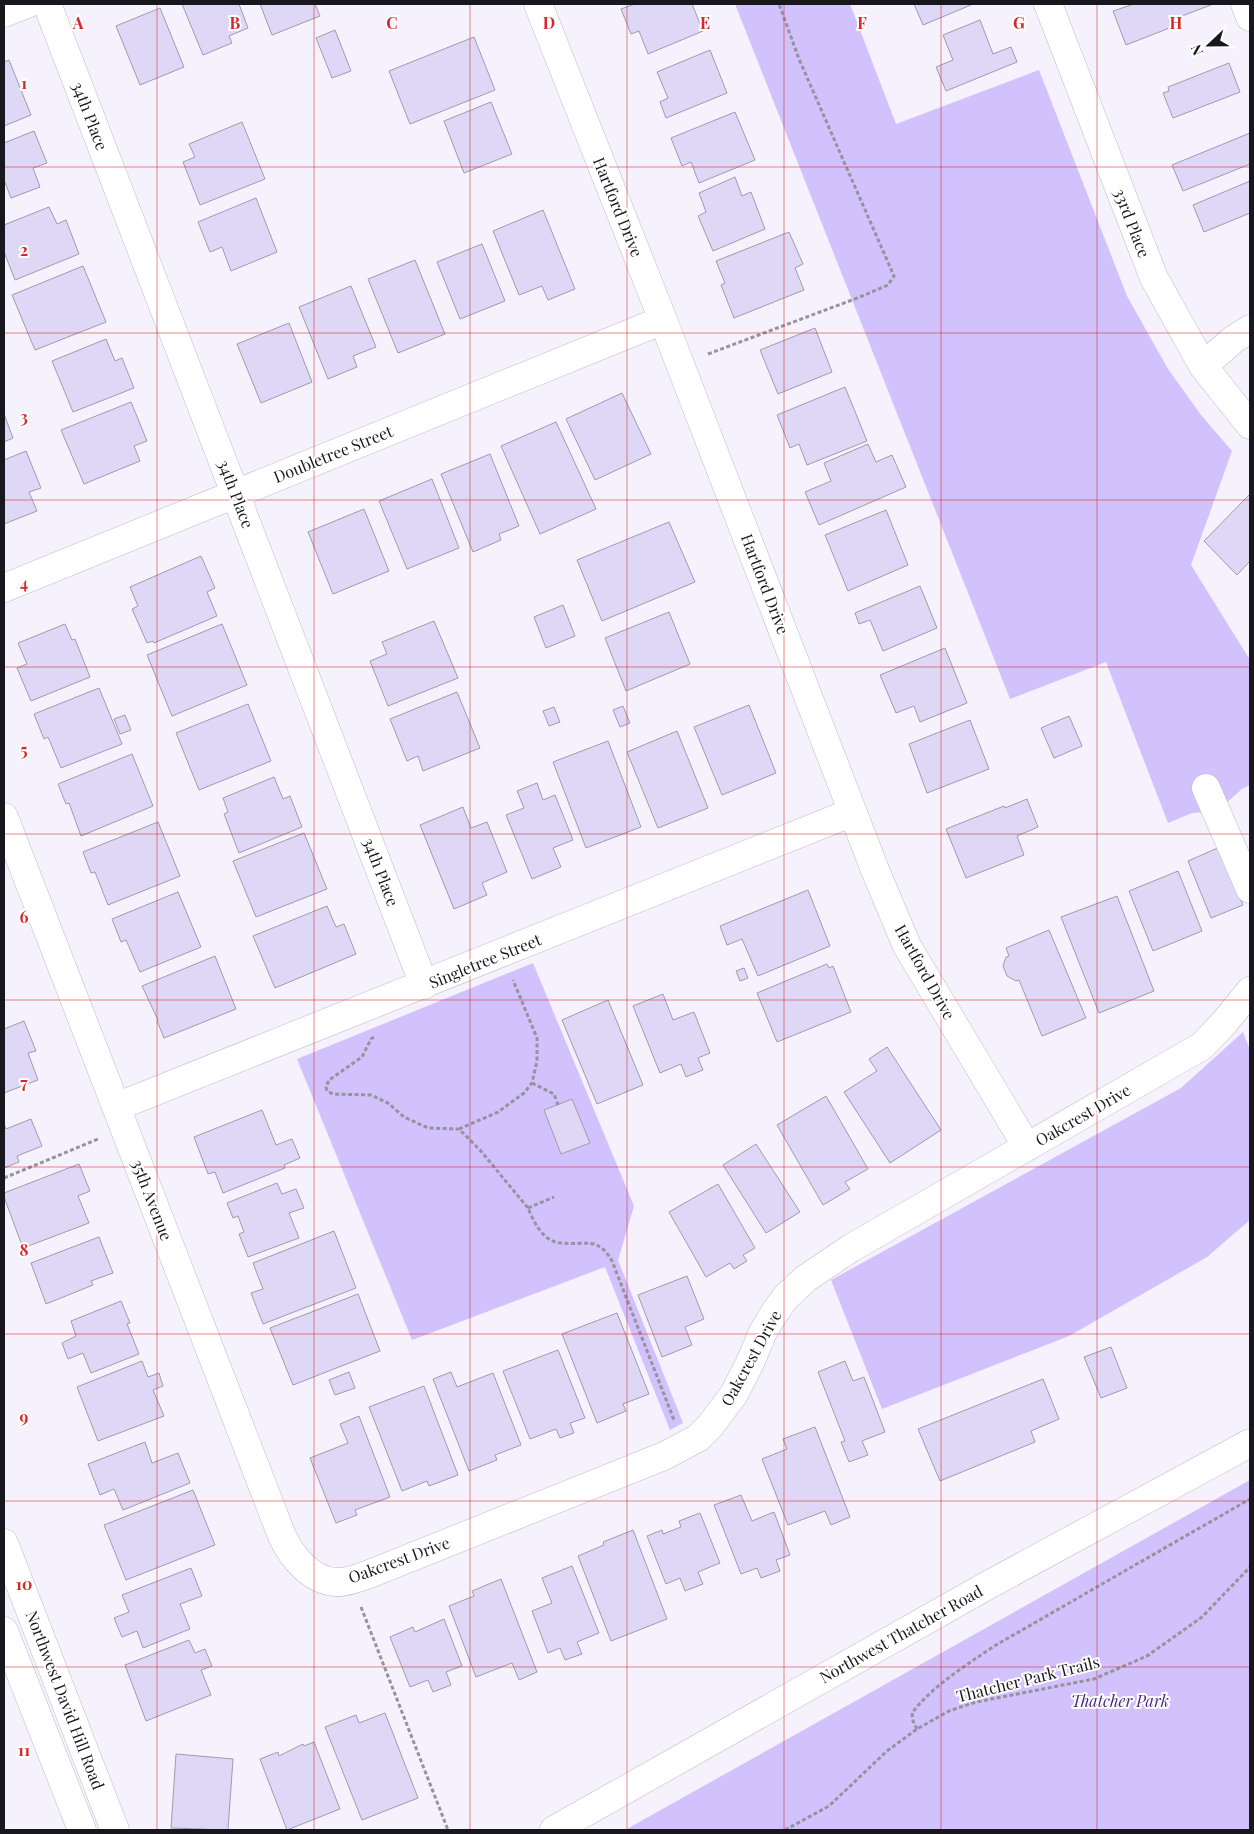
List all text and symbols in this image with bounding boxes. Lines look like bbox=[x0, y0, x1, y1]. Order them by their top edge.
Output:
text: A bbox=[72, 12, 84, 33]
text: B bbox=[230, 12, 241, 33]
text: C bbox=[386, 12, 398, 33]
text: D bbox=[543, 12, 555, 33]
text: E bbox=[700, 12, 710, 33]
text: F bbox=[857, 12, 867, 33]
text: G bbox=[1013, 12, 1025, 33]
text: H bbox=[1170, 12, 1183, 33]
north arrow bbox=[1184, 20, 1234, 70]
text: N bbox=[1186, 42, 1207, 58]
text: 1 bbox=[21, 72, 27, 93]
street label: 34th Place bbox=[68, 79, 113, 153]
street label: Hartford Drive bbox=[589, 154, 648, 260]
street label: 33rd Place bbox=[1110, 185, 1155, 260]
text: 2 bbox=[20, 239, 28, 260]
text: 3 bbox=[20, 406, 28, 427]
street label: Doubletree Street bbox=[270, 420, 396, 487]
street label: 34th Place bbox=[214, 457, 259, 531]
street label: Hartford Drive bbox=[737, 531, 794, 637]
text: 4 bbox=[20, 572, 28, 593]
text: 5 bbox=[20, 739, 28, 760]
street label: 34th Place bbox=[359, 835, 404, 909]
text: 6 bbox=[20, 906, 29, 927]
street label: Hartford Drive bbox=[891, 920, 960, 1023]
street label: Singletree Street bbox=[426, 928, 544, 993]
text: 7 bbox=[20, 1072, 28, 1093]
street label: Oakcrest Drive bbox=[1031, 1079, 1134, 1150]
street label: 35th Avenue bbox=[127, 1156, 178, 1243]
text: 8 bbox=[20, 1239, 29, 1260]
street label: Oakcrest Drive bbox=[716, 1306, 786, 1409]
text: 9 bbox=[20, 1406, 29, 1427]
street label: Oakcrest Drive bbox=[345, 1531, 452, 1588]
text: 10 bbox=[16, 1573, 32, 1594]
street label: Northwest Thatcher Road bbox=[815, 1580, 986, 1687]
street label: Northwest David Hill Road bbox=[22, 1607, 109, 1792]
street label: Thatcher Park Trails bbox=[954, 1651, 1102, 1706]
park label: Thatcher Park bbox=[1071, 1690, 1169, 1711]
text: 11 bbox=[18, 1739, 30, 1760]

